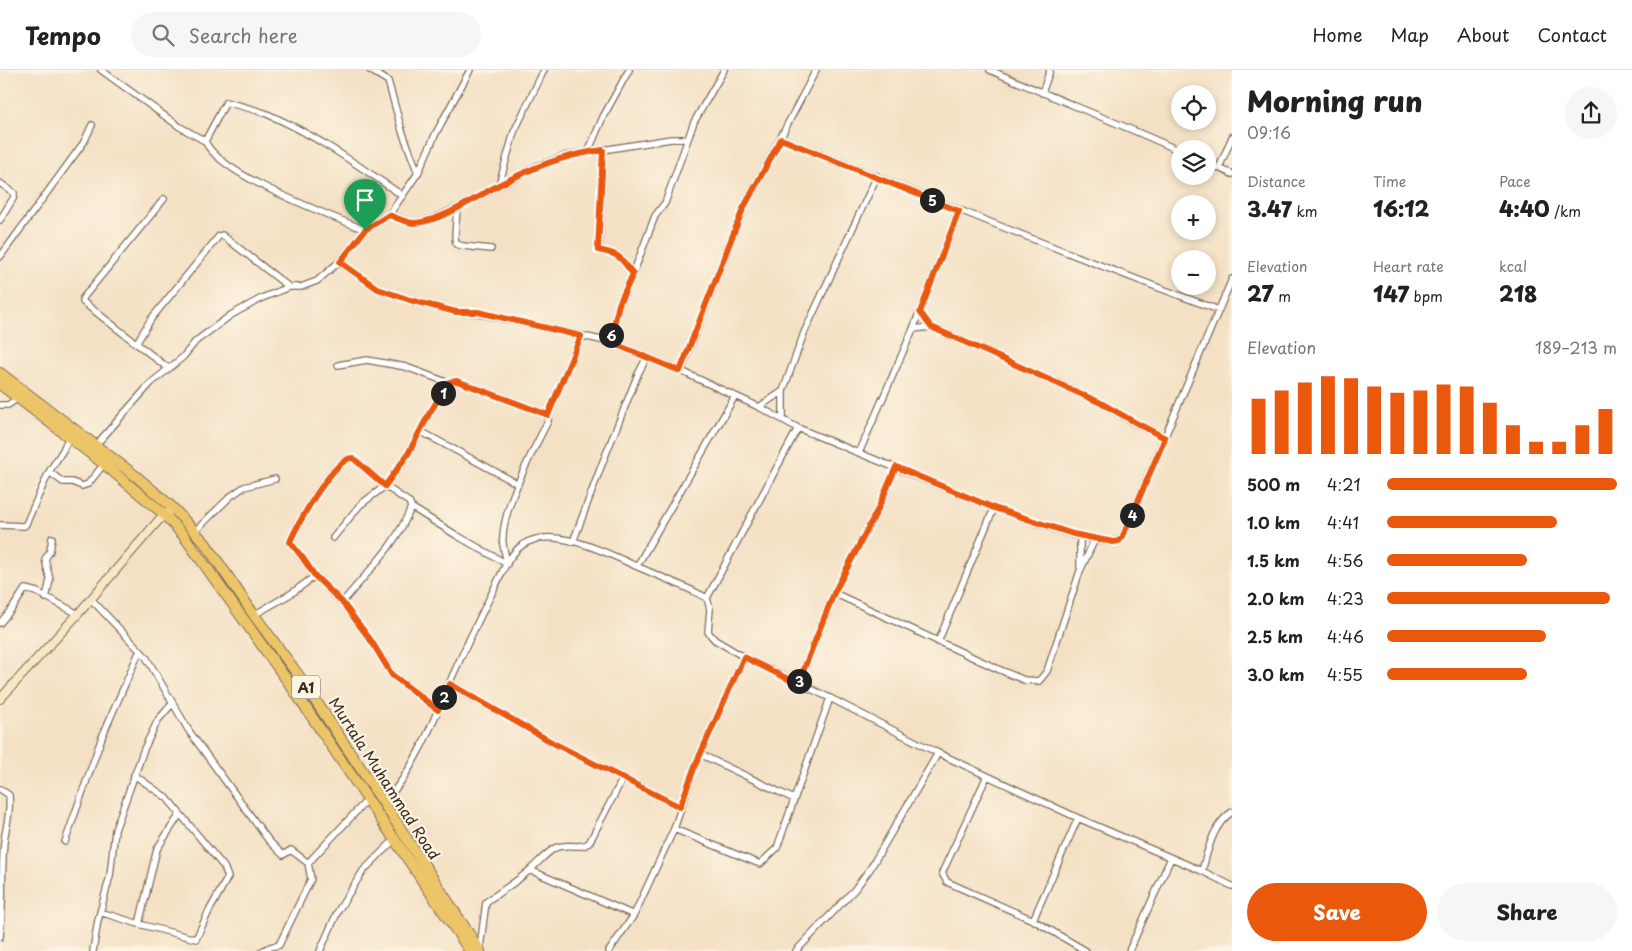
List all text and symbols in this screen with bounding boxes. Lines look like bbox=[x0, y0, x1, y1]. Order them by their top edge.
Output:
search box bbox=[131, 12, 481, 57]
text: Tempo bbox=[25, 17, 101, 53]
icon: search bbox=[149, 21, 177, 49]
text: Search here bbox=[189, 21, 297, 49]
text: Home bbox=[1312, 21, 1362, 48]
text: Map bbox=[1390, 21, 1429, 48]
text: About bbox=[1457, 21, 1509, 48]
text: Contact bbox=[1537, 21, 1607, 48]
text: Morning run bbox=[1247, 79, 1423, 122]
map controls bbox=[1171, 85, 1216, 295]
button: locate bbox=[1171, 85, 1216, 130]
button: share bbox=[1565, 87, 1617, 139]
text: 09:16 bbox=[1247, 120, 1291, 144]
button: layers bbox=[1171, 140, 1216, 185]
text: Distance bbox=[1247, 171, 1306, 192]
text: Time bbox=[1373, 171, 1406, 192]
text: Pace bbox=[1499, 171, 1531, 192]
pin bbox=[344, 179, 386, 230]
icon: arrive bbox=[351, 186, 379, 214]
pin: 5 bbox=[920, 188, 944, 212]
text: 5 bbox=[928, 190, 937, 211]
text: 3.47 bbox=[1247, 192, 1292, 224]
text: 16:12 bbox=[1373, 192, 1429, 224]
text: 4:40 bbox=[1499, 192, 1550, 224]
button: + bbox=[1171, 195, 1216, 240]
text: km bbox=[1292, 201, 1318, 222]
text: /km bbox=[1550, 201, 1581, 222]
button: − bbox=[1171, 250, 1216, 295]
text: Elevation bbox=[1247, 256, 1307, 277]
text: Heart rate bbox=[1373, 256, 1444, 277]
text: kcal bbox=[1499, 256, 1527, 277]
text: 27 bbox=[1247, 277, 1274, 309]
text: 147 bbox=[1373, 277, 1409, 309]
text: 218 bbox=[1499, 277, 1537, 309]
text: m bbox=[1274, 286, 1291, 307]
text: bpm bbox=[1409, 286, 1443, 307]
pin: 6 bbox=[598, 322, 624, 348]
text: 6 bbox=[607, 325, 616, 346]
text: Elevation bbox=[1247, 335, 1316, 359]
text: 189–213 m bbox=[1535, 335, 1617, 359]
pin: 1 bbox=[430, 380, 456, 406]
text: 1 bbox=[440, 383, 447, 404]
text: 500 m bbox=[1247, 472, 1300, 496]
text: 4:21 bbox=[1327, 472, 1361, 496]
pin: 4 bbox=[1120, 502, 1144, 528]
text: 4 bbox=[1128, 505, 1137, 526]
text: 1.0 km bbox=[1247, 510, 1300, 534]
text: 4:41 bbox=[1327, 510, 1359, 534]
text: 1.5 km bbox=[1247, 548, 1300, 572]
text: 4:56 bbox=[1327, 548, 1364, 572]
text: 2.0 km bbox=[1247, 586, 1304, 610]
text: 4:23 bbox=[1327, 586, 1364, 610]
text: 2.5 km bbox=[1247, 624, 1303, 648]
text: 4:46 bbox=[1327, 624, 1364, 648]
text: 3.0 km bbox=[1247, 662, 1304, 686]
text: 4:55 bbox=[1327, 662, 1363, 686]
pin: 3 bbox=[786, 668, 812, 694]
text: 3 bbox=[795, 671, 804, 692]
road number: A1 bbox=[292, 676, 320, 698]
pin: 2 bbox=[432, 684, 456, 710]
text: 2 bbox=[440, 687, 449, 708]
street label: Murtala Muhammad Road bbox=[324, 692, 446, 864]
button: Save bbox=[1247, 883, 1427, 941]
button: Share bbox=[1437, 883, 1617, 941]

